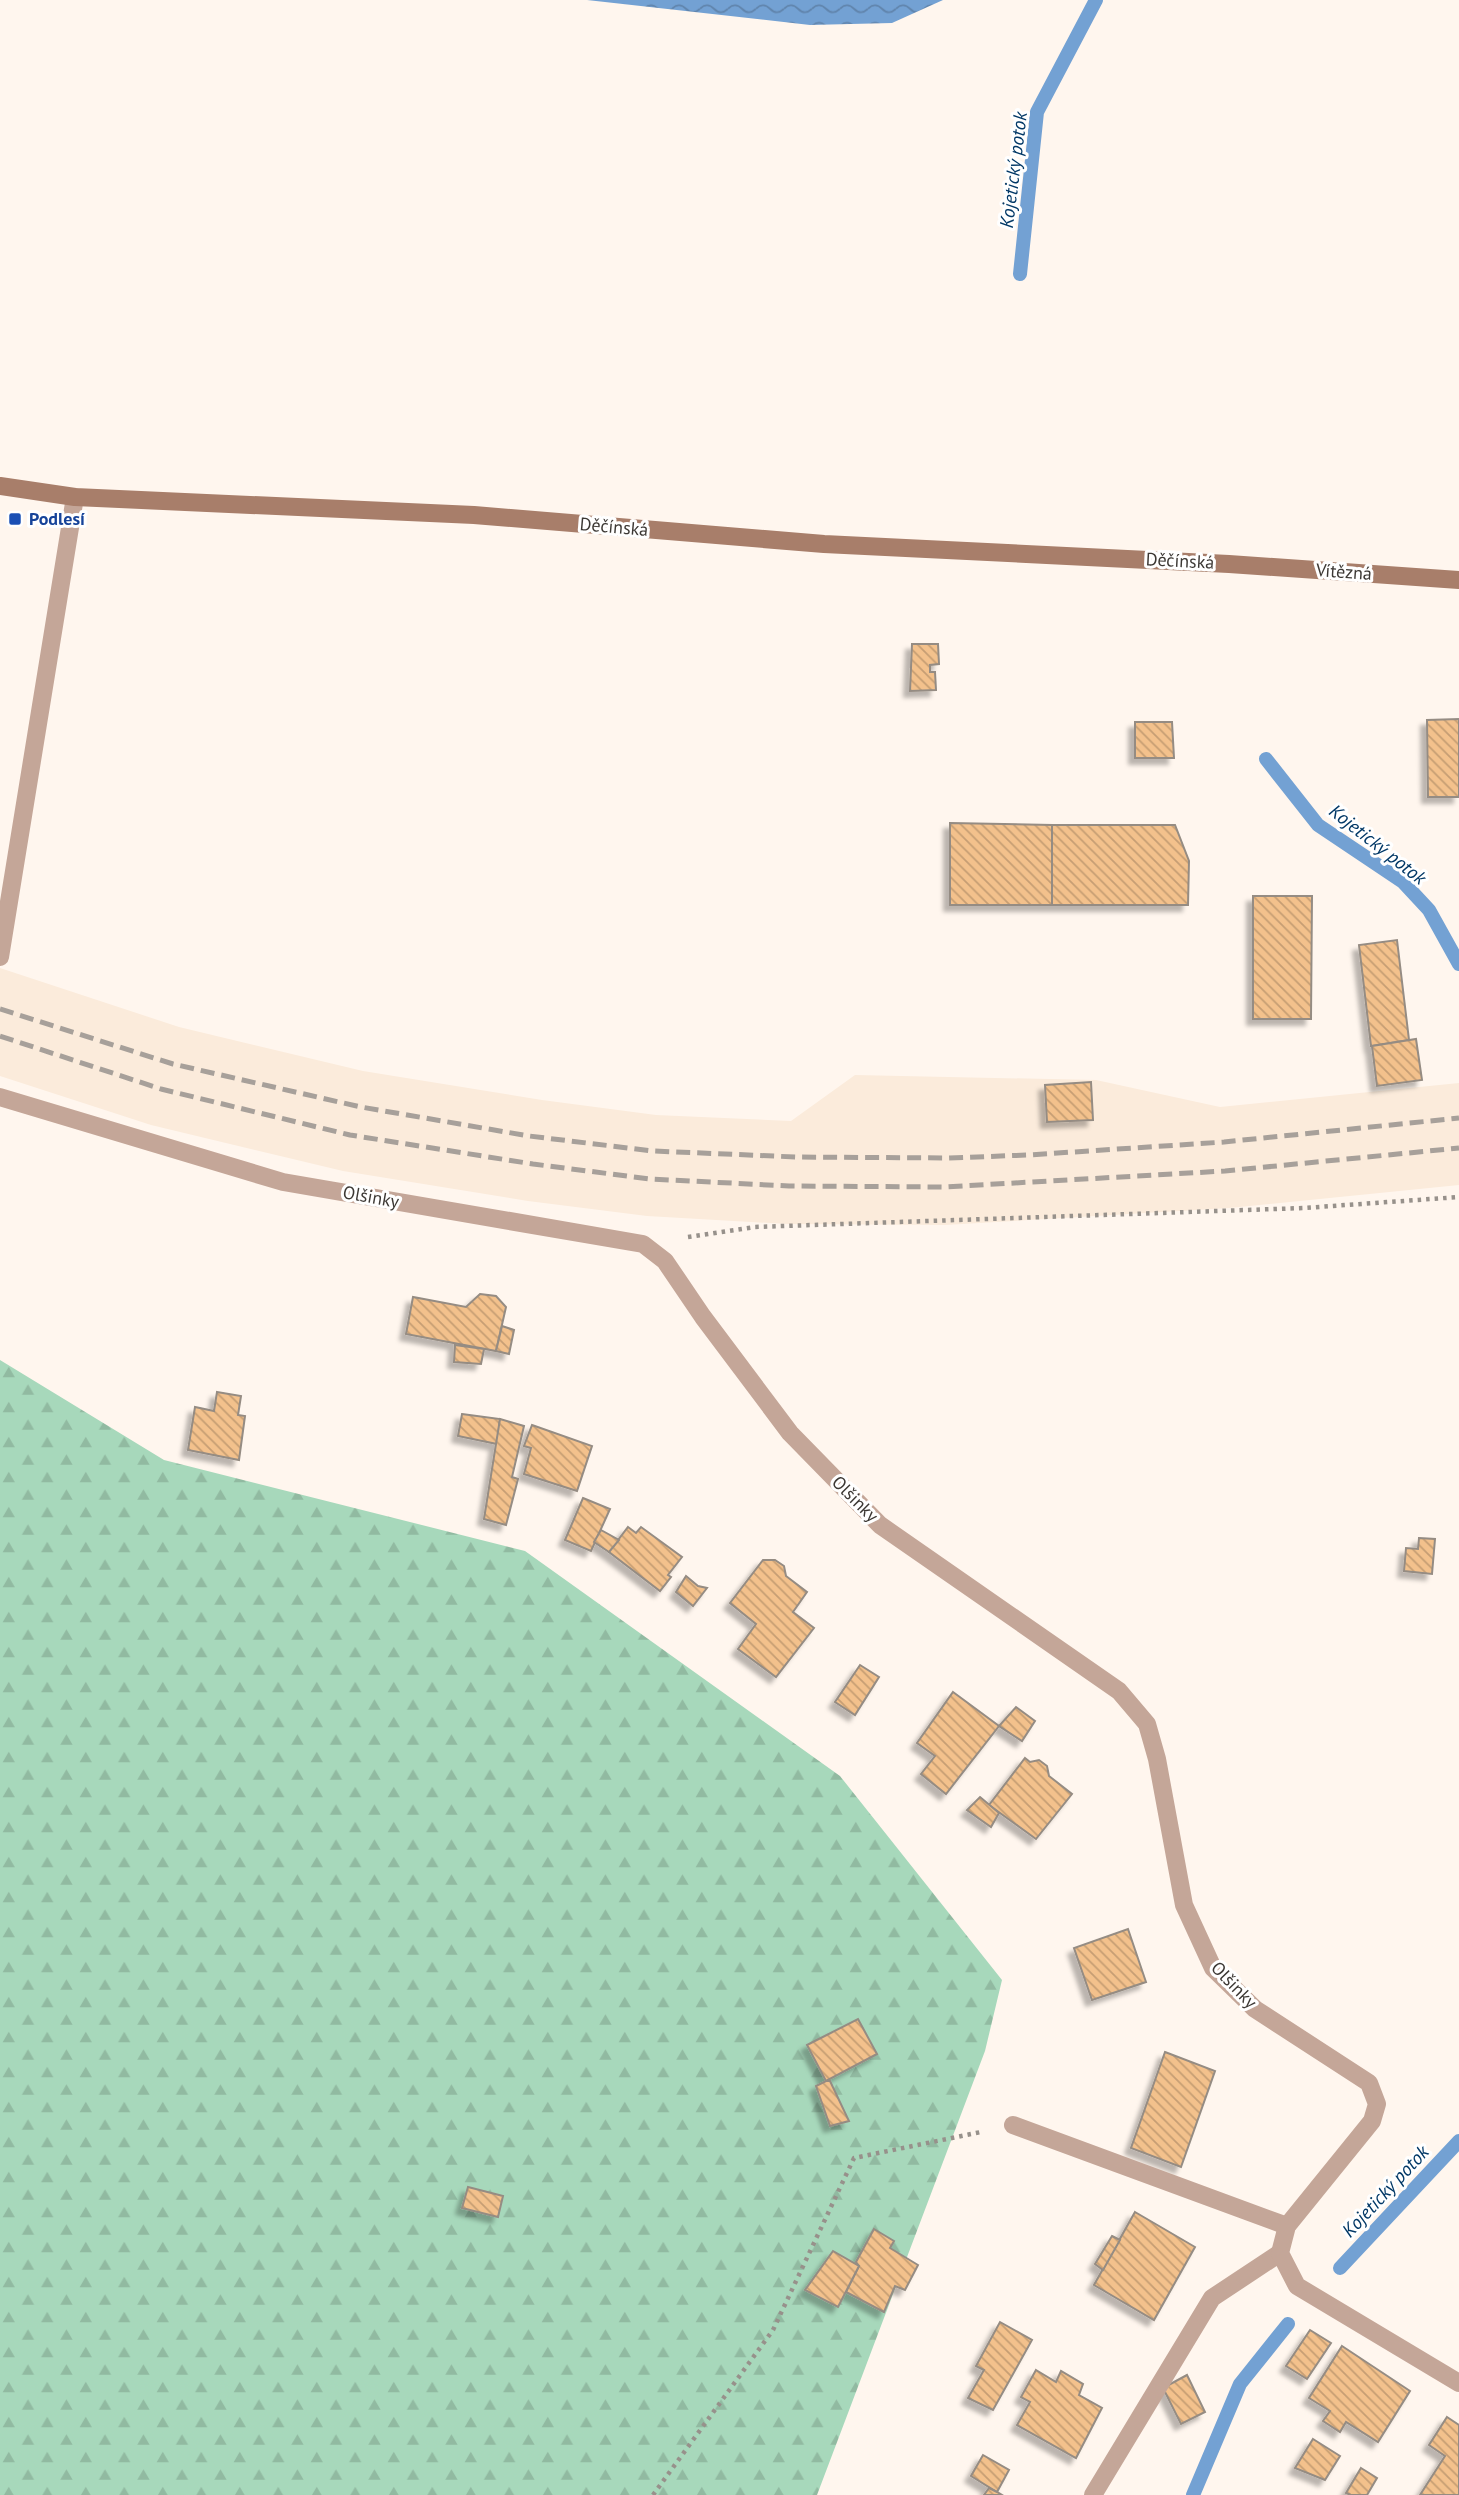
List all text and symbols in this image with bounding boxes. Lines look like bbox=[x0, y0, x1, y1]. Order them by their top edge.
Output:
water label: Kojetický potok bbox=[994, 109, 1032, 229]
place label: Podlesí bbox=[29, 507, 85, 530]
marker: Podlesí bbox=[7, 511, 23, 527]
street label: Děčínská bbox=[579, 512, 649, 541]
street label: Děčínská bbox=[1145, 547, 1215, 574]
street label: Vítězná bbox=[1314, 558, 1373, 585]
water label: Kojetický potok bbox=[1325, 799, 1433, 890]
street label: Olšinky bbox=[341, 1180, 402, 1213]
street label: Olšinky bbox=[827, 1470, 884, 1527]
street label: Olšinky bbox=[1206, 1956, 1263, 2013]
water label: Kojetický potok bbox=[1336, 2139, 1435, 2242]

